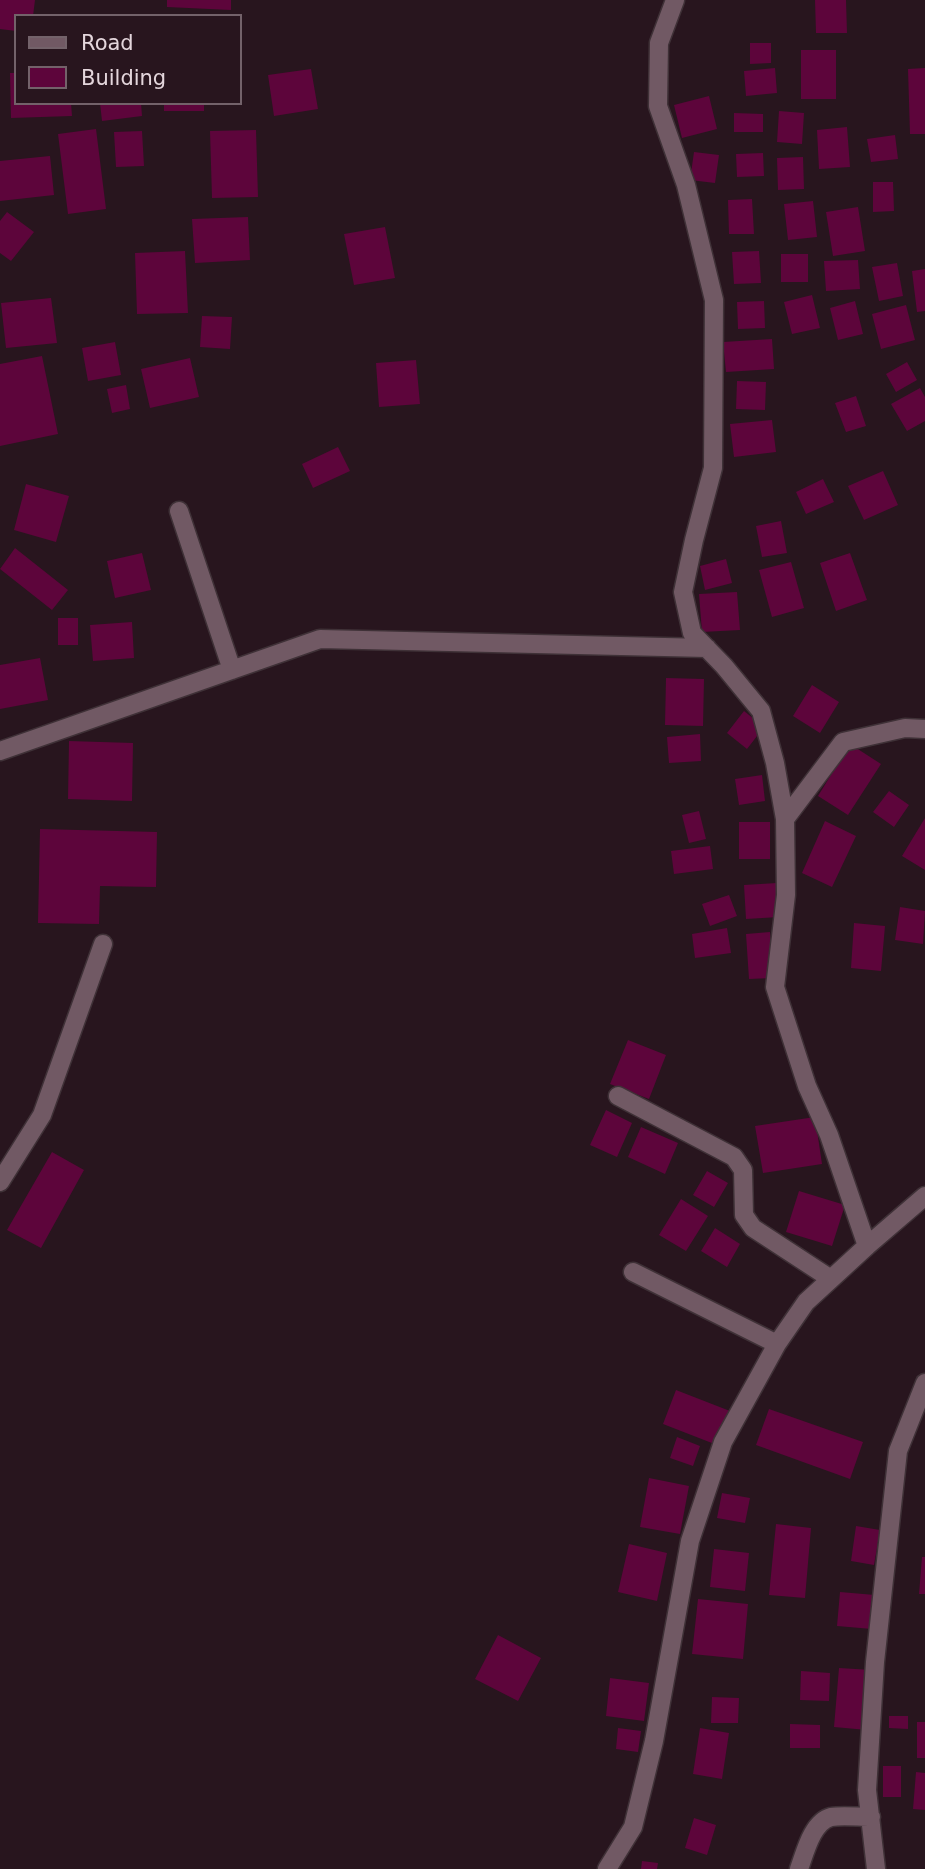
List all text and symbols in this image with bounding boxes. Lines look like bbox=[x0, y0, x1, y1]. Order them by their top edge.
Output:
legend bbox=[14, 14, 242, 105]
text: Road bbox=[81, 31, 134, 55]
text: Building bbox=[81, 66, 166, 90]

